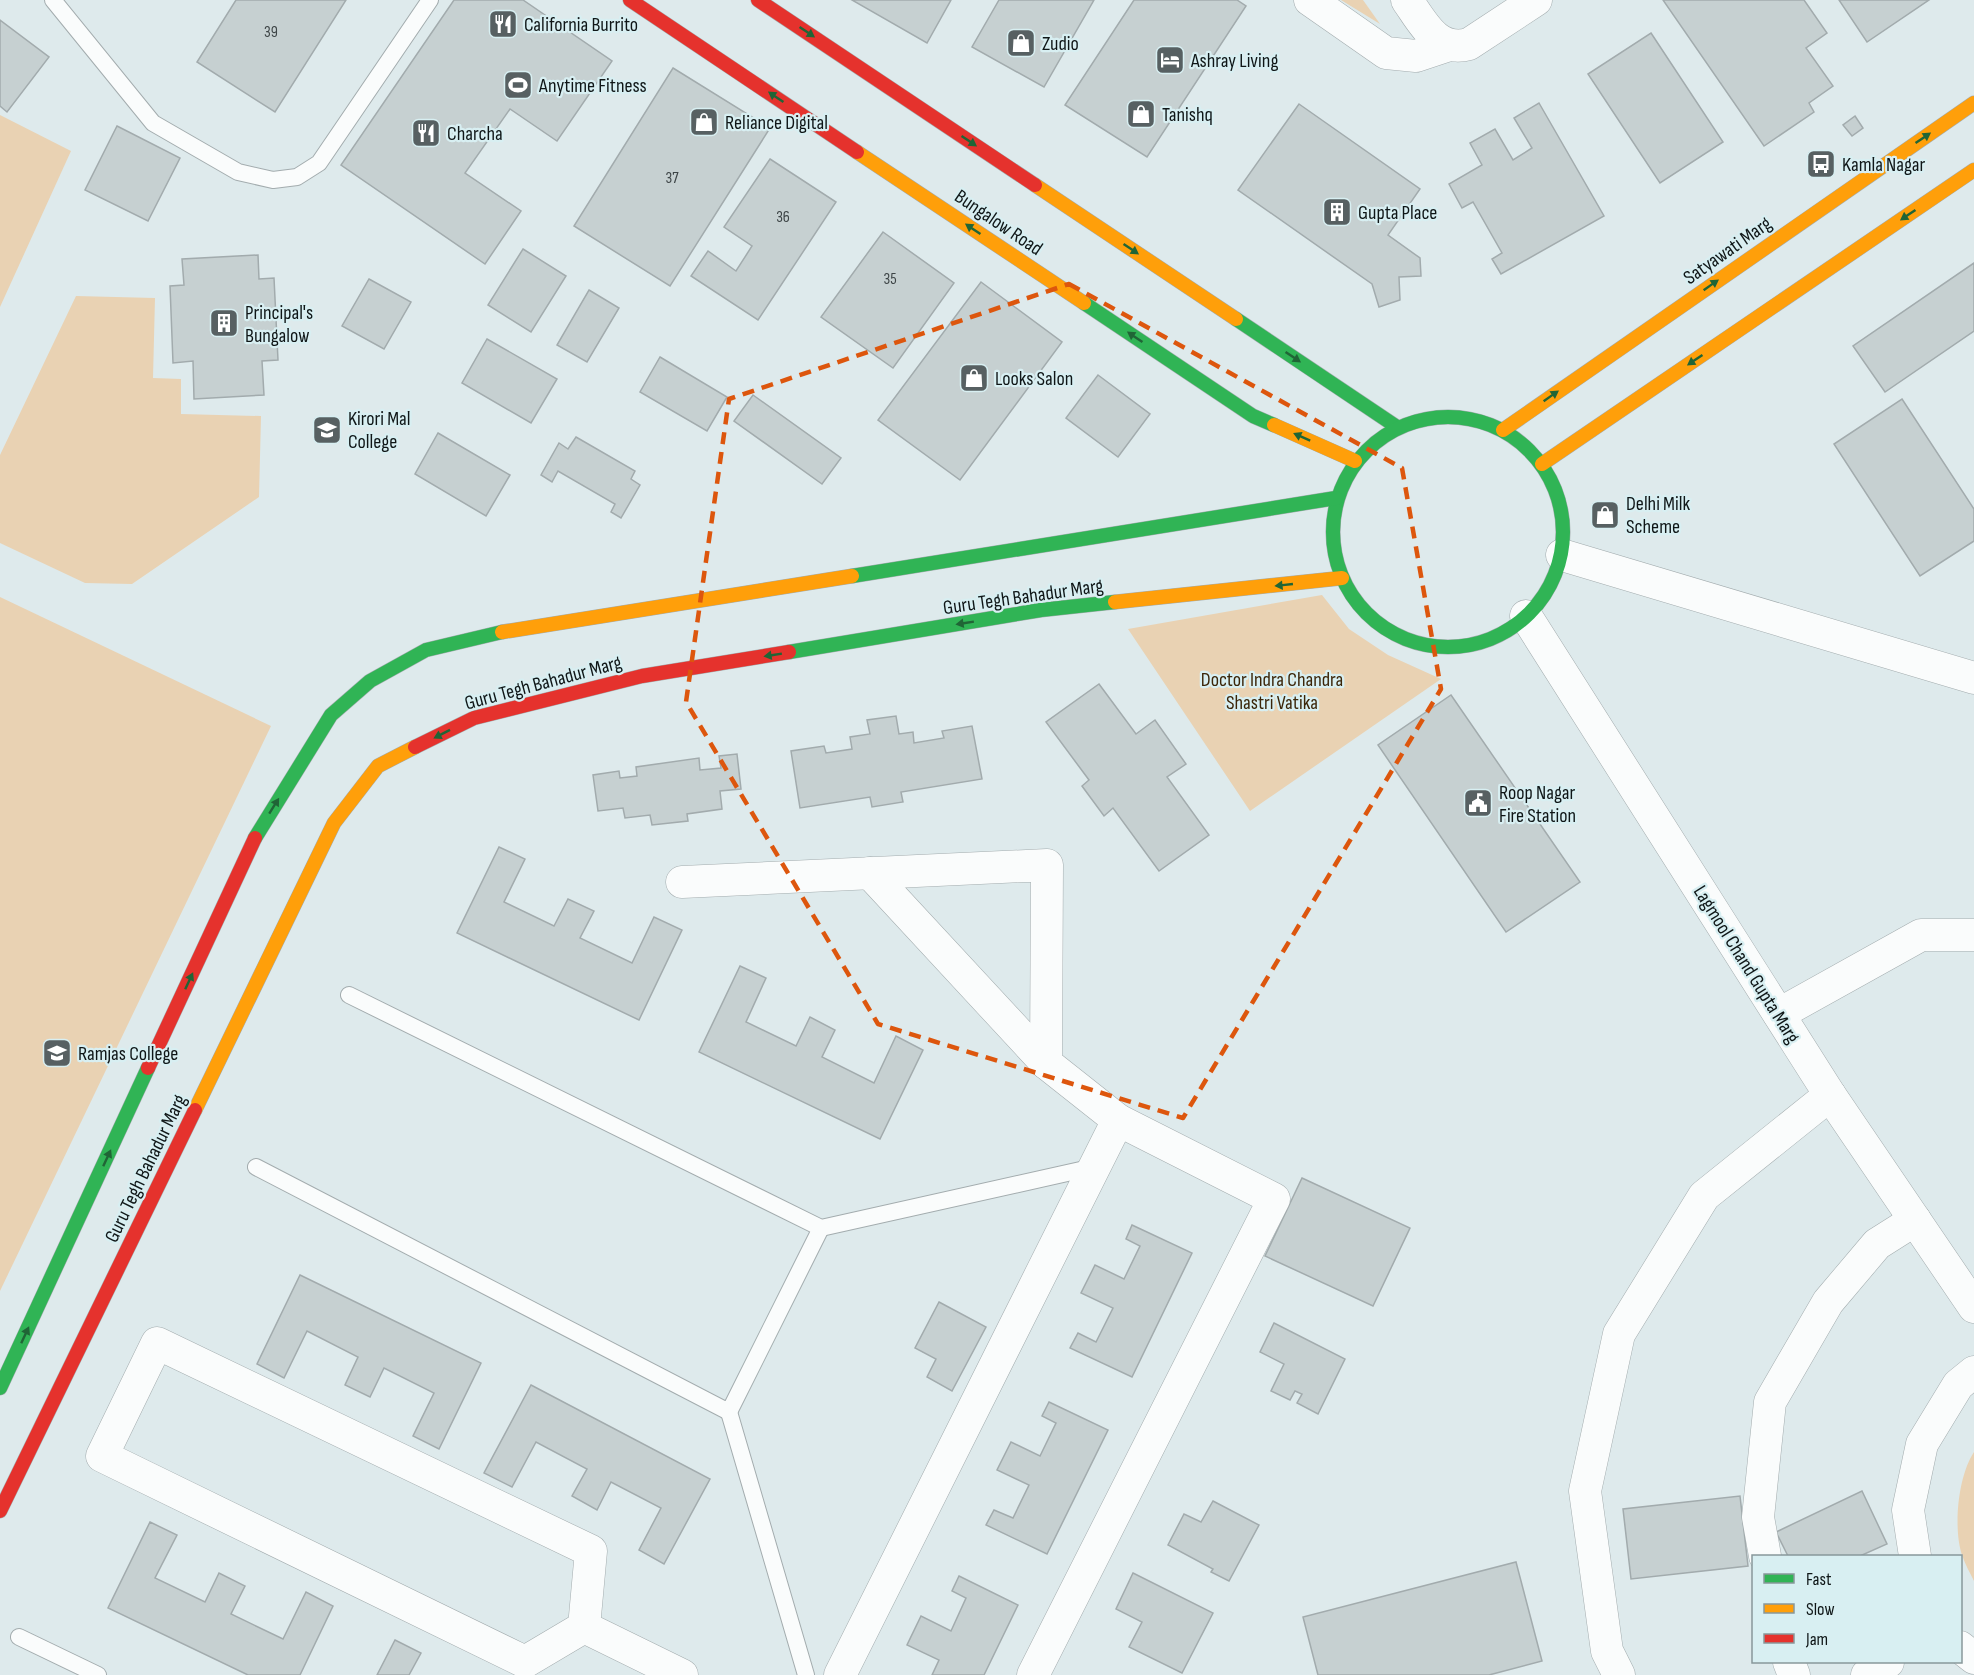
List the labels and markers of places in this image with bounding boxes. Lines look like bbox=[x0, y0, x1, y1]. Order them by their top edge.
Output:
restaurant icon: California Burrito bbox=[487, 8, 519, 40]
place label: California Burrito bbox=[524, 13, 638, 37]
shop icon: Zudio bbox=[1005, 27, 1037, 59]
place label: Zudio bbox=[1042, 32, 1079, 56]
hotel icon: Ashray Living bbox=[1154, 44, 1186, 76]
place label: Ashray Living bbox=[1190, 49, 1278, 73]
sports icon: Anytime Fitness bbox=[502, 69, 534, 101]
place label: Anytime Fitness bbox=[538, 74, 647, 98]
shop icon: Tanishq bbox=[1125, 98, 1157, 130]
place label: Tanishq bbox=[1162, 103, 1213, 127]
shop icon: Reliance Digital bbox=[688, 106, 720, 138]
place label: Reliance Digital bbox=[725, 111, 828, 135]
restaurant icon: Charcha bbox=[410, 117, 442, 149]
place label: Charcha bbox=[447, 122, 503, 146]
bus stop icon: Kamla Nagar bbox=[1805, 148, 1837, 180]
place label: Kamla Nagar bbox=[1842, 153, 1925, 177]
building icon: Gupta Place bbox=[1321, 196, 1353, 228]
place label: Gupta Place bbox=[1358, 201, 1437, 225]
place label: Principal's Bungalow bbox=[245, 301, 313, 348]
building icon: Principal's Bungalow bbox=[208, 307, 240, 339]
shop icon: Looks Salon bbox=[958, 362, 990, 394]
place label: Looks Salon bbox=[995, 367, 1073, 391]
place label: Kirori Mal College bbox=[348, 407, 410, 454]
school or university icon: Kirori Mal College bbox=[311, 414, 343, 446]
place label: Delhi Milk Scheme bbox=[1626, 492, 1690, 539]
shop icon: Delhi Milk Scheme bbox=[1589, 499, 1621, 531]
place label: Roop Nagar Fire Station bbox=[1499, 781, 1576, 828]
public building icon: Roop Nagar Fire Station bbox=[1462, 787, 1494, 819]
school or university icon: Ramjas College bbox=[41, 1037, 73, 1069]
place label: Ramjas College bbox=[78, 1042, 178, 1066]

